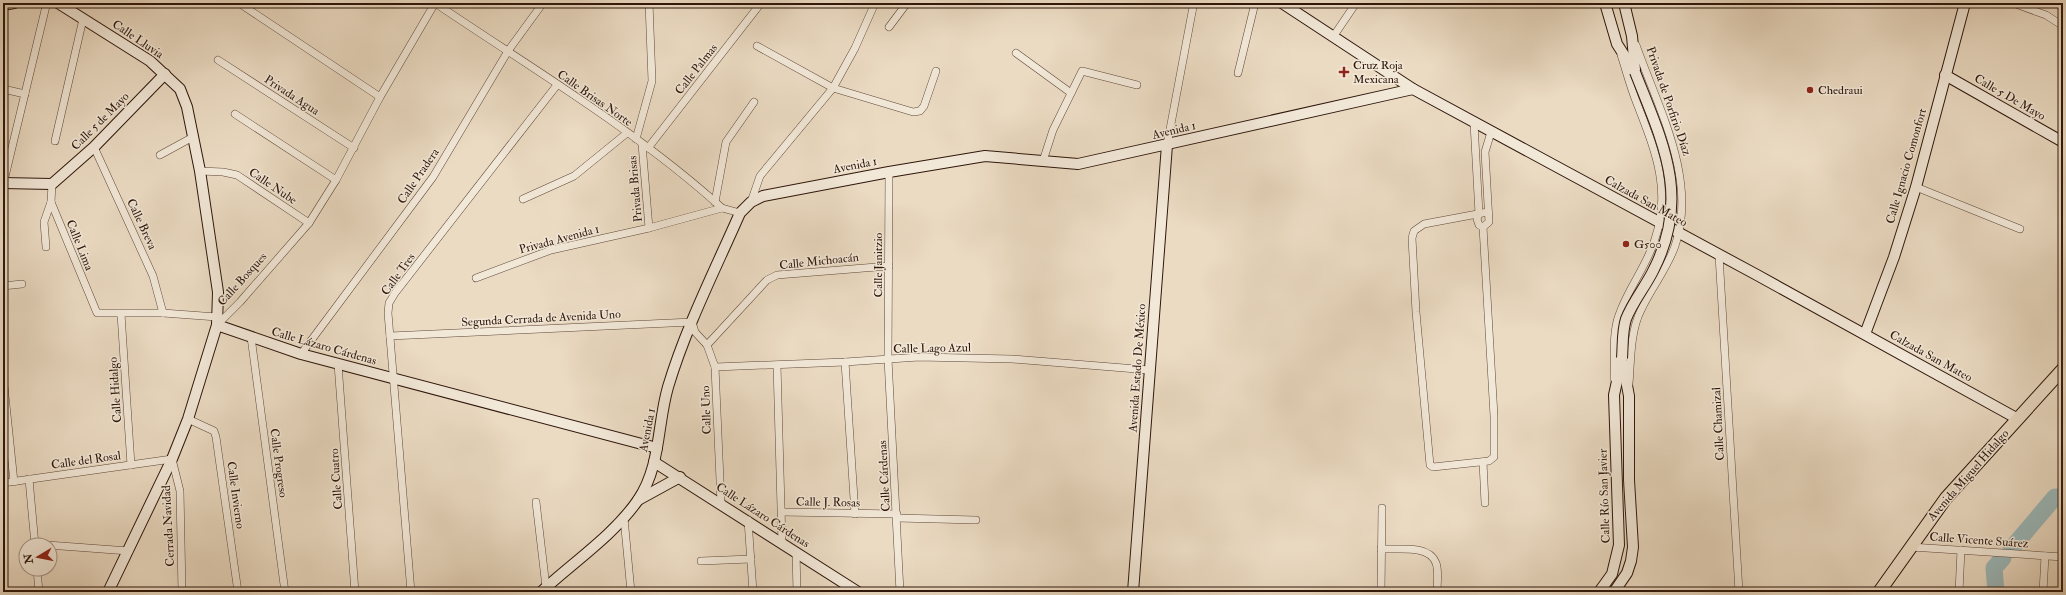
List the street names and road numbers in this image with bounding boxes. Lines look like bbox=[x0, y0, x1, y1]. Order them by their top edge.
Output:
street label: Calle Lluvia bbox=[109, 17, 167, 63]
street label: Calle Palmas bbox=[672, 41, 721, 98]
street label: Privada de Porfirio Díaz bbox=[1643, 45, 1694, 158]
street label: Calle Brisas Norte bbox=[554, 67, 635, 130]
street label: Calle 5 De Mayo bbox=[1971, 71, 2048, 124]
street label: Privada Agua bbox=[261, 72, 323, 119]
street label: Calle 5 de Mayo bbox=[68, 89, 133, 153]
street label: Calle Ignacio Comonfort bbox=[1883, 107, 1930, 226]
street label: Avenida 1 bbox=[1150, 118, 1197, 143]
street label: Calle Pradera bbox=[394, 145, 443, 207]
street label: Avenida 1 bbox=[831, 154, 878, 177]
street label: Privada Brisas bbox=[625, 155, 646, 223]
street label: Calle Nube bbox=[246, 165, 300, 208]
street label: Calzada San Mateo bbox=[1602, 172, 1690, 230]
street label: Calle Breva bbox=[123, 196, 160, 253]
street label: Calle Lima bbox=[63, 218, 97, 274]
street label: Privada Avenida 1 bbox=[517, 222, 601, 257]
street label: Calle Janitzio bbox=[871, 232, 886, 297]
street label: Calle Bosques bbox=[214, 250, 270, 309]
street label: Calle Tres bbox=[378, 250, 419, 298]
street label: Calle Michoacán bbox=[779, 250, 860, 273]
street label: Avenida Estado De México bbox=[1125, 303, 1149, 434]
street label: Segunda Cerrada de Avenida Uno bbox=[461, 307, 621, 330]
street label: Calle Lázaro Cárdenas bbox=[270, 324, 378, 369]
street label: Calzada San Mateo bbox=[1887, 327, 1975, 385]
street label: Calle Lago Azul bbox=[893, 340, 971, 357]
street label: Calle Hidalgo bbox=[106, 356, 125, 423]
street label: Calle Uno bbox=[698, 385, 715, 435]
street label: Calle Chamizal bbox=[1709, 387, 1728, 461]
street label: Avenida 1 bbox=[636, 407, 659, 454]
street label: Avenida Miguel Hidalgo bbox=[1924, 426, 2012, 525]
street label: Calle Progreso bbox=[266, 428, 291, 499]
street label: Calle Cárdenas bbox=[875, 440, 894, 512]
street label: Calle del Rosal bbox=[50, 448, 122, 473]
street label: Calle Cuatro bbox=[327, 448, 346, 510]
street label: Calle Río San Javier bbox=[1595, 448, 1614, 544]
street label: Calle Invierno bbox=[223, 460, 248, 530]
street label: Calle Lázaro Cárdenas bbox=[713, 480, 812, 551]
street label: Cerrada Navidad bbox=[159, 485, 178, 567]
street label: Calle J. Rosas bbox=[796, 494, 860, 511]
street label: Calle Vicente Suárez bbox=[1929, 530, 2029, 551]

